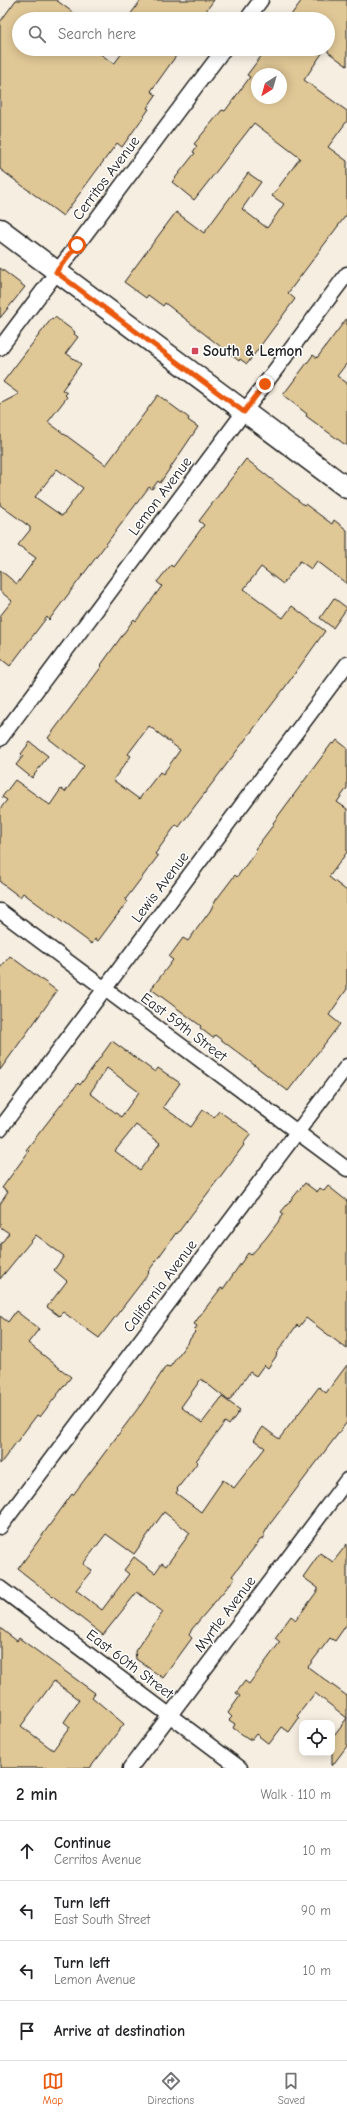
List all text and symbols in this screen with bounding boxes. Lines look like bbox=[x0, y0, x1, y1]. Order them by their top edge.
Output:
search box bbox=[12, 12, 335, 56]
icon: search bbox=[26, 23, 48, 45]
text: Search here bbox=[58, 25, 136, 43]
north arrow bbox=[251, 68, 287, 104]
street label: Cerritos Avenue bbox=[69, 132, 144, 224]
route start bbox=[68, 236, 86, 254]
place label: South & Lemon bbox=[203, 342, 303, 360]
marker: South & Lemon bbox=[190, 346, 200, 356]
route end bbox=[256, 375, 274, 393]
street label: Lemon Avenue bbox=[124, 453, 196, 539]
street label: Lewis Avenue bbox=[128, 848, 193, 926]
street label: East 59th Street bbox=[137, 989, 231, 1066]
street label: California Avenue bbox=[119, 1236, 201, 1336]
street label: Myrtle Avenue bbox=[190, 1572, 260, 1656]
street label: East 60th Street bbox=[83, 1625, 178, 1703]
map controls bbox=[299, 1720, 335, 1756]
button: locate bbox=[299, 1720, 335, 1756]
text: 2 min bbox=[16, 1785, 57, 1804]
text: Walk · 110 m bbox=[260, 1787, 331, 1802]
text: Continue bbox=[54, 1834, 111, 1852]
icon: ahead bbox=[16, 1840, 38, 1862]
text: 10 m bbox=[303, 1843, 331, 1858]
text: Cerritos Avenue bbox=[54, 1852, 141, 1867]
text: Turn left bbox=[54, 1894, 110, 1912]
icon: left bbox=[16, 1900, 38, 1922]
text: 90 m bbox=[301, 1903, 331, 1918]
text: East South Street bbox=[54, 1912, 150, 1927]
text: Turn left bbox=[54, 1954, 110, 1972]
icon: left bbox=[16, 1960, 38, 1982]
text: 10 m bbox=[303, 1963, 331, 1978]
text: Lemon Avenue bbox=[54, 1972, 136, 1987]
icon: arrive bbox=[16, 2020, 38, 2042]
text: Arrive at destination bbox=[54, 2022, 185, 2040]
tab: Map bbox=[42, 2070, 64, 2107]
tab: Directions bbox=[148, 2070, 194, 2107]
tab: Saved bbox=[278, 2070, 305, 2107]

